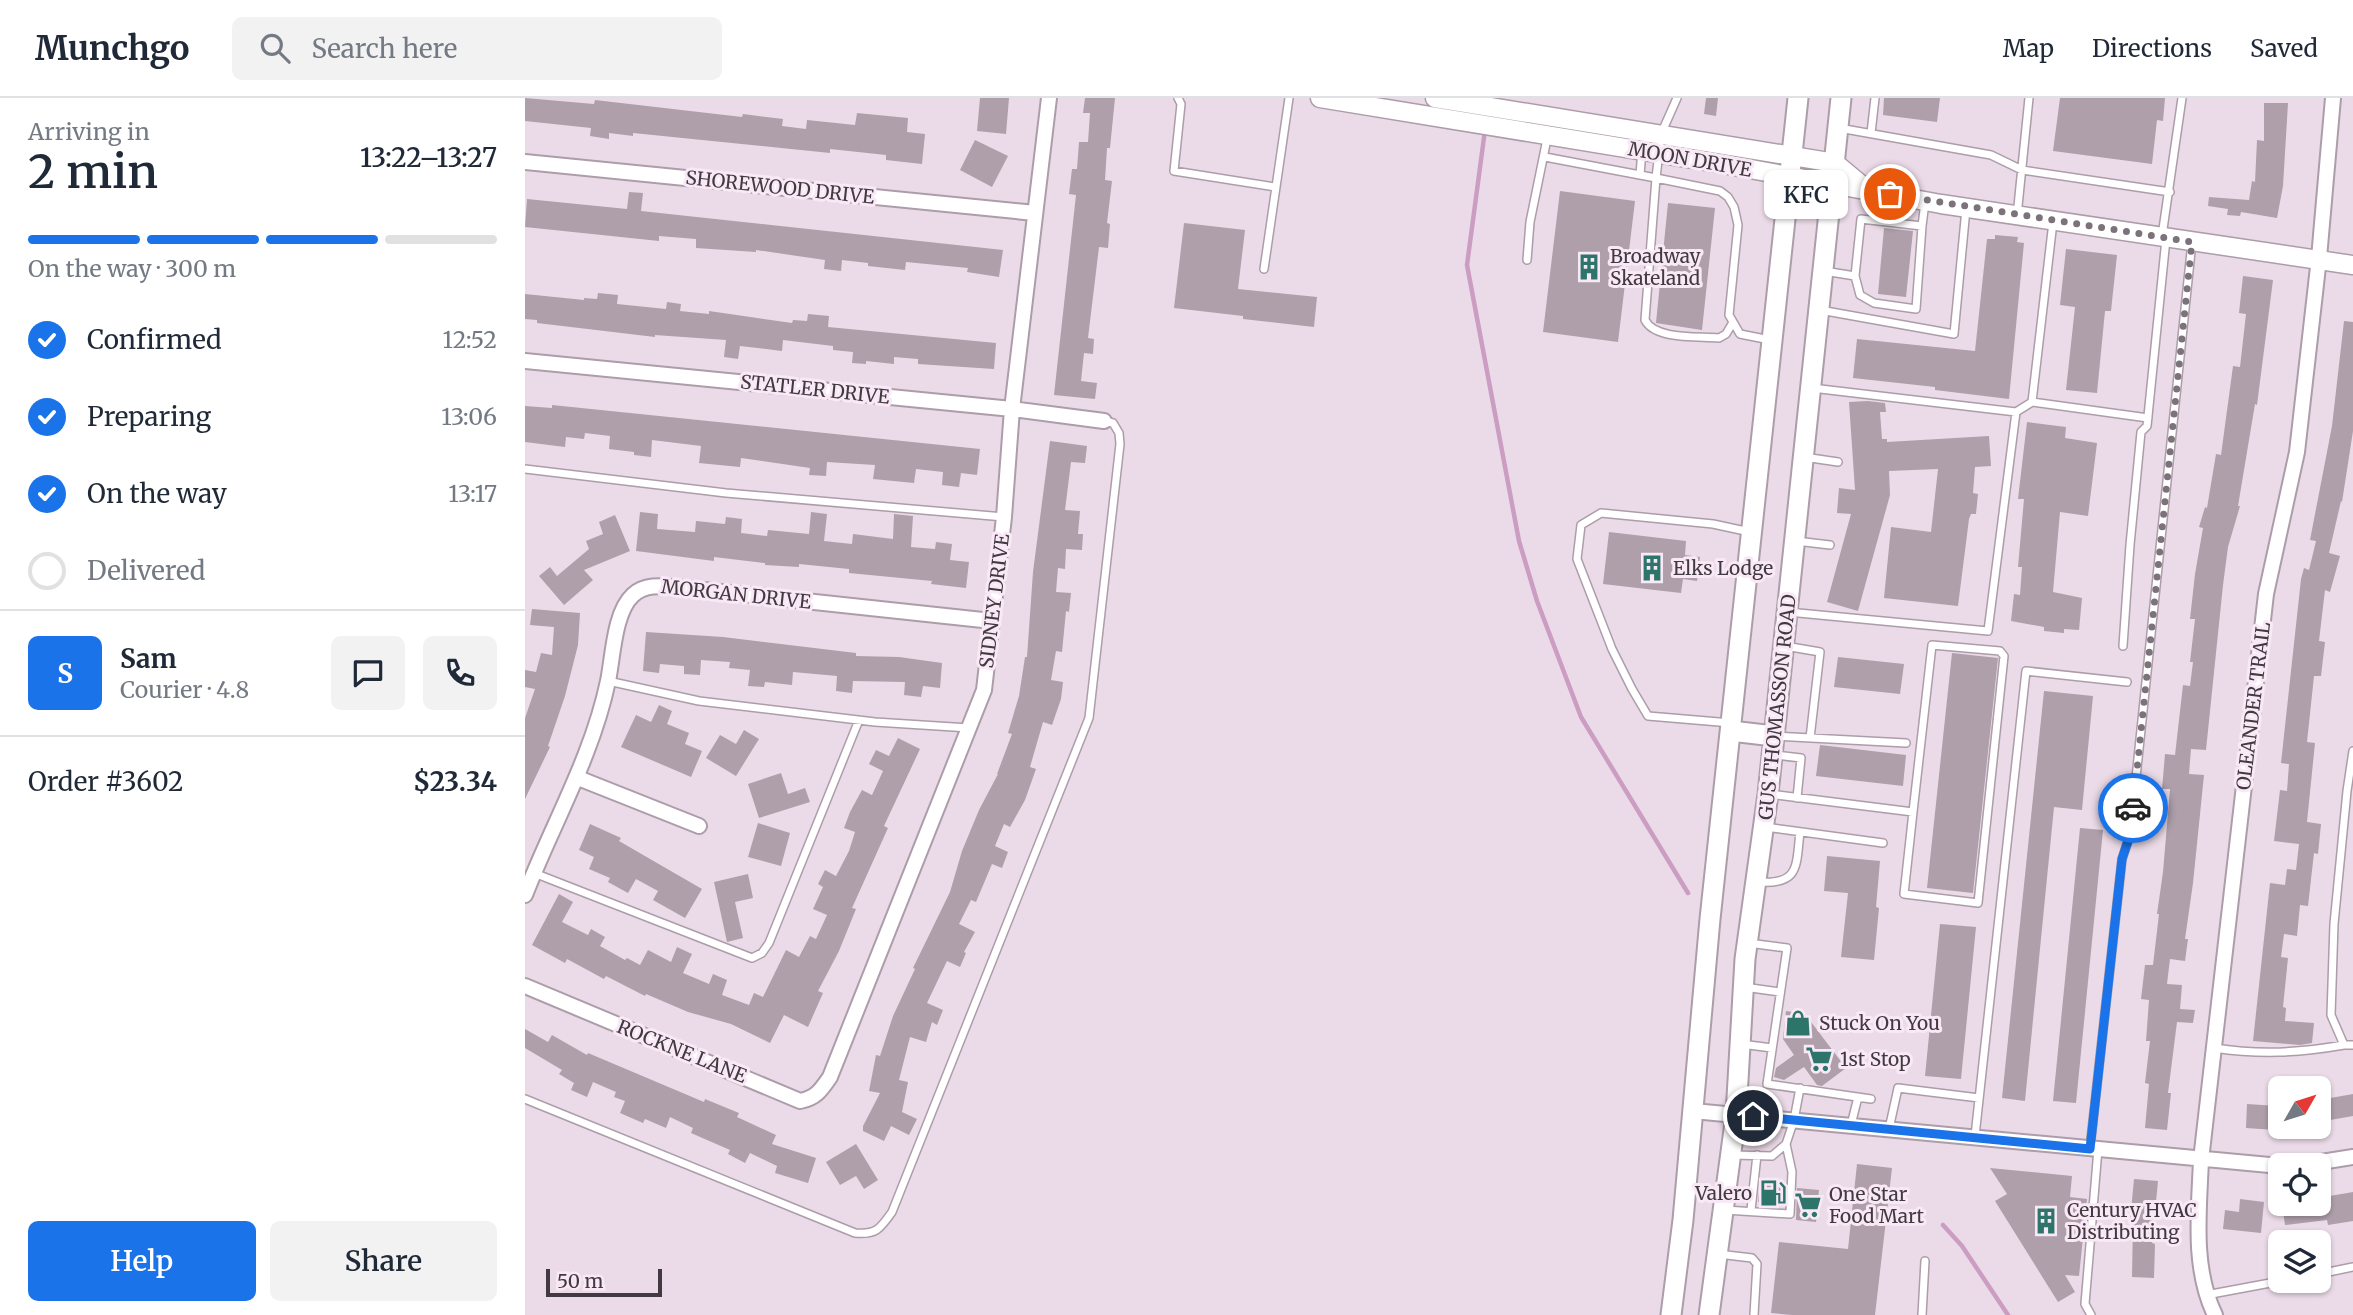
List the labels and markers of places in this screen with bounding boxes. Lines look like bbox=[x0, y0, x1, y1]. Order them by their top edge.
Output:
pin bbox=[1860, 164, 1920, 224]
callout: KFC bbox=[1764, 170, 1848, 218]
place label: Broadway Skateland bbox=[1610, 244, 1701, 290]
building icon: Broadway Skateland bbox=[1574, 252, 1604, 282]
building icon: Elks Lodge bbox=[1637, 553, 1667, 583]
place label: Elks Lodge bbox=[1673, 556, 1773, 580]
shop icon: Stuck On You bbox=[1783, 1008, 1813, 1038]
place label: Stuck On You bbox=[1819, 1011, 1940, 1035]
supermarket icon: 1st Stop bbox=[1804, 1044, 1834, 1074]
place label: 1st Stop bbox=[1840, 1047, 1911, 1071]
pin bbox=[1723, 1086, 1783, 1146]
fuel station icon: Valero bbox=[1758, 1178, 1788, 1208]
place label: Valero bbox=[1694, 1181, 1752, 1205]
place label: One Star Food Mart bbox=[1829, 1182, 1925, 1228]
supermarket icon: One Star Food Mart bbox=[1793, 1190, 1823, 1220]
place label: Century HVAC Distributing bbox=[2067, 1198, 2197, 1244]
building icon: Century HVAC Distributing bbox=[2031, 1206, 2061, 1236]

